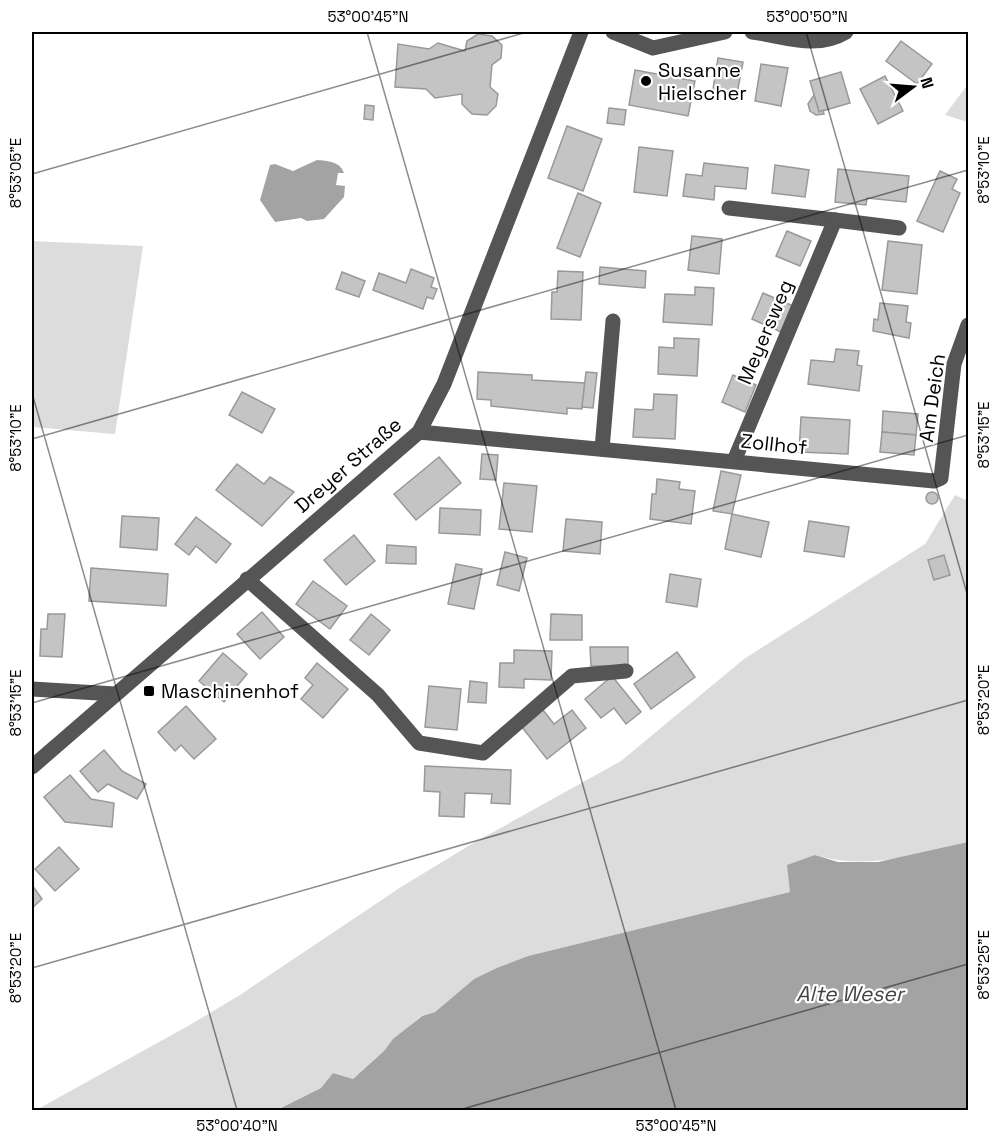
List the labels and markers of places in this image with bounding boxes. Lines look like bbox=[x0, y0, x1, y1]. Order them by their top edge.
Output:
place label: Susanne Hielscher bbox=[658, 57, 747, 106]
marker: Susanne Hielscher bbox=[639, 74, 653, 88]
place label: Maschinenhof bbox=[161, 678, 299, 704]
marker: Maschinenhof bbox=[142, 684, 156, 698]

